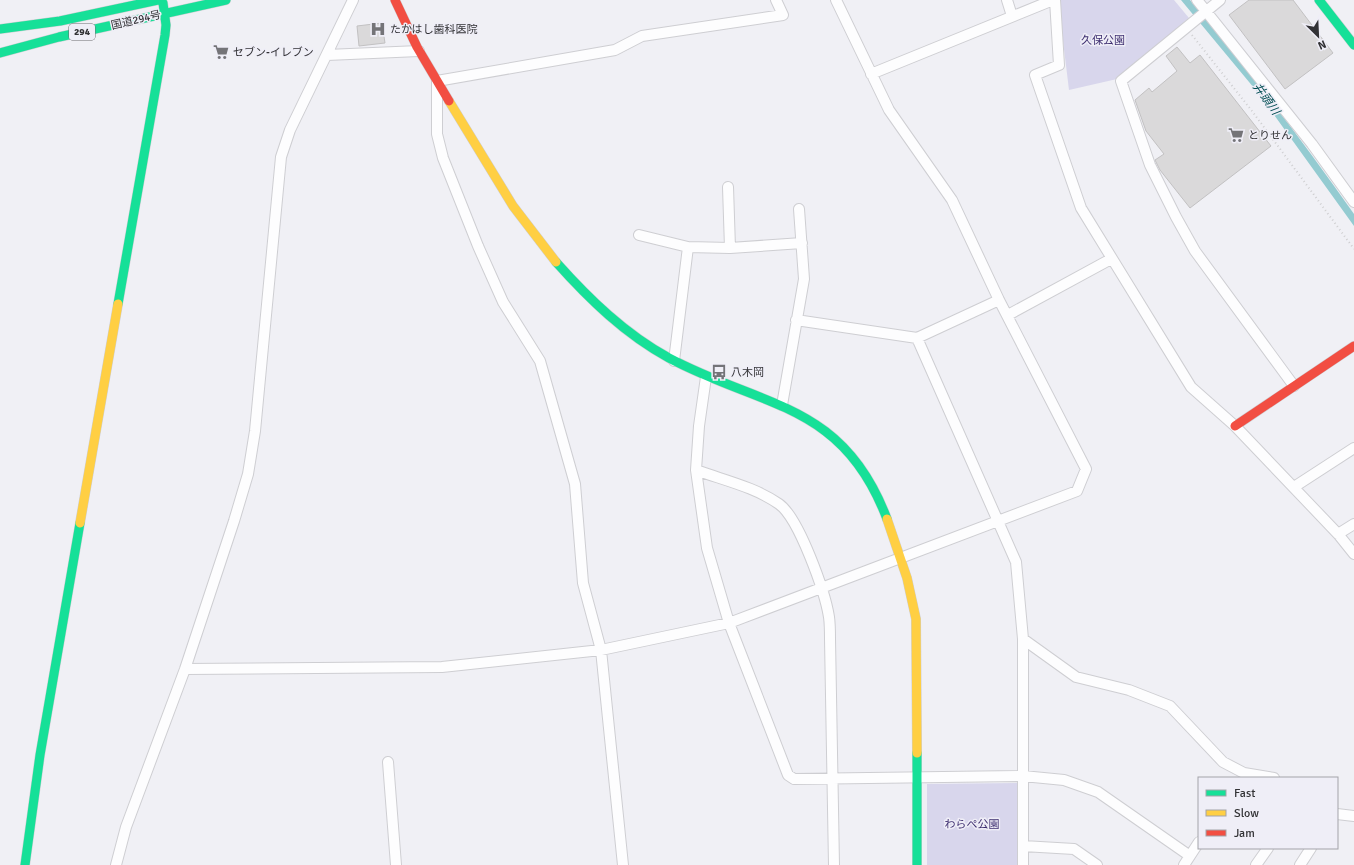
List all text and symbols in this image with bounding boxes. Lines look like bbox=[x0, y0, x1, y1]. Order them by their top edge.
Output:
street label: 国道294号 bbox=[110, 8, 162, 32]
north arrow bbox=[1298, 16, 1338, 56]
hospital icon: たかはし歯科医院 bbox=[369, 20, 387, 38]
place label: たかはし歯科医院 bbox=[390, 23, 478, 36]
road number: 294 bbox=[69, 24, 95, 40]
park label: 久保公園 bbox=[1081, 34, 1125, 47]
text: N bbox=[1316, 37, 1328, 52]
supermarket icon: セブン-イレブン bbox=[212, 43, 230, 61]
place label: セブン-イレブン bbox=[233, 46, 314, 59]
water label: 井頭川 bbox=[1249, 80, 1284, 120]
supermarket icon: とりせん bbox=[1227, 126, 1245, 144]
place label: とりせん bbox=[1248, 129, 1292, 142]
bus stop icon: 八木岡 bbox=[710, 363, 728, 381]
place label: 八木岡 bbox=[731, 366, 764, 379]
legend bbox=[1198, 777, 1338, 849]
text: Fast bbox=[1234, 786, 1255, 801]
text: Slow bbox=[1234, 806, 1259, 821]
park label: わらぺ公園 bbox=[945, 818, 1000, 831]
text: Jam bbox=[1234, 826, 1255, 841]

